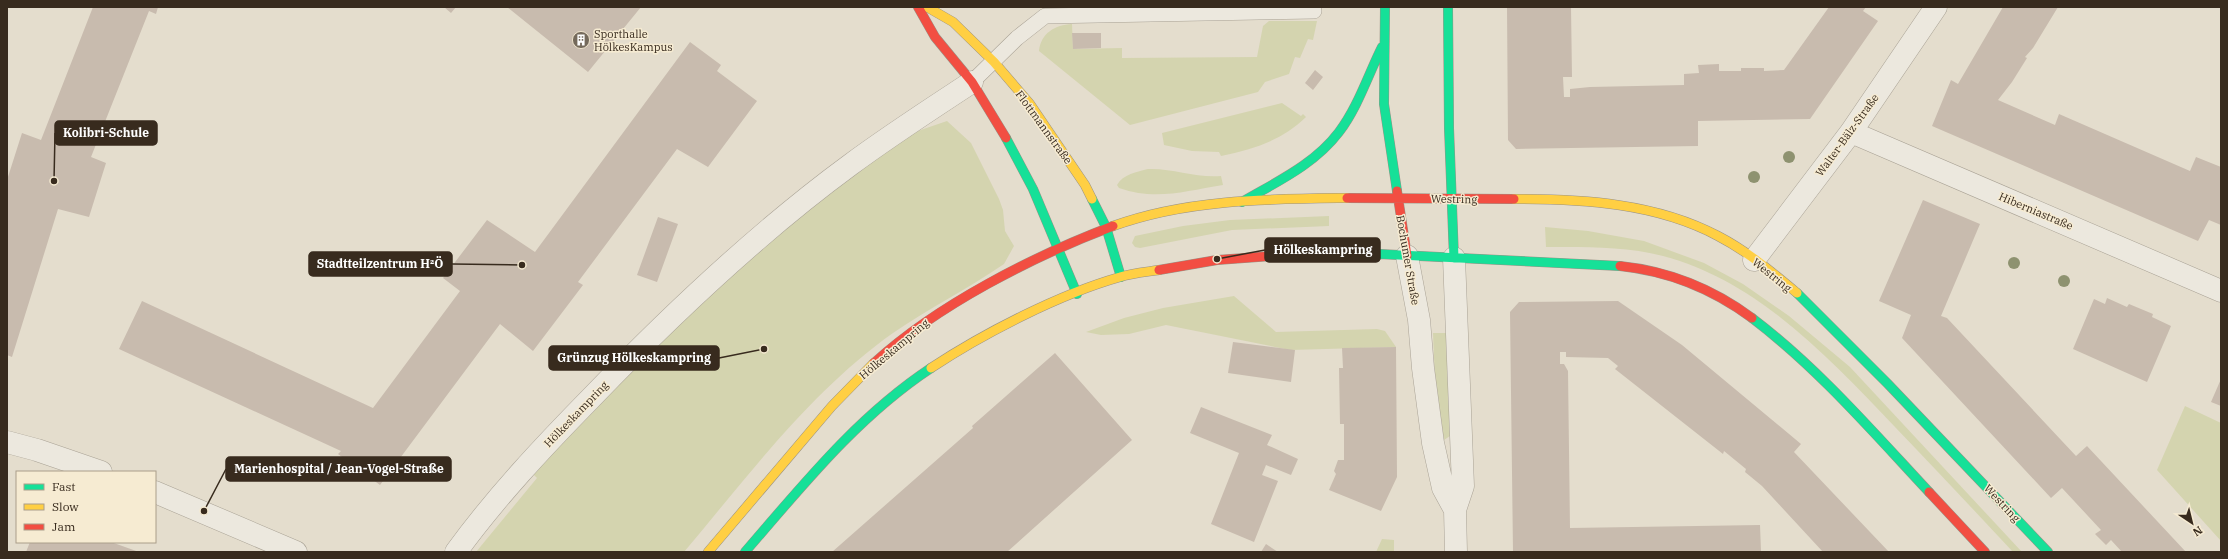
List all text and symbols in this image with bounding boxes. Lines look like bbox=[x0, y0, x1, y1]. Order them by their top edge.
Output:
place label: Sporthalle HölkesKampus bbox=[594, 27, 673, 54]
building icon: Sporthalle HölkesKampus bbox=[571, 30, 591, 50]
street label: Flottmannstraße bbox=[1013, 87, 1075, 167]
street label: Walter-Bälz-Straße bbox=[1812, 91, 1882, 179]
callout: Kolibri-Schule bbox=[55, 121, 157, 145]
text: Kolibri-Schule bbox=[63, 125, 149, 140]
street label: Hiberniastraße bbox=[1997, 189, 2075, 233]
street label: Westring bbox=[1431, 192, 1477, 206]
street label: Bochumer Straße bbox=[1393, 214, 1423, 306]
callout: Hölkeskampring bbox=[1265, 238, 1380, 262]
text: Hölkeskampring bbox=[1273, 242, 1373, 257]
callout: Stadtteilzentrum H²Ö bbox=[309, 252, 452, 276]
street label: Westring bbox=[1749, 255, 1795, 295]
text: Stadtteilzentrum H²Ö bbox=[317, 256, 443, 271]
street label: Hölkeskampring bbox=[856, 316, 932, 382]
callout: Grünzug Hölkeskampring bbox=[549, 346, 719, 370]
text: Grünzug Hölkeskampring bbox=[557, 350, 711, 365]
street label: Hölkeskampring bbox=[541, 378, 611, 450]
callout: Marienhospital / Jean-Vogel-Straße bbox=[226, 457, 451, 481]
text: Marienhospital / Jean-Vogel-Straße bbox=[234, 461, 444, 476]
legend bbox=[16, 471, 156, 543]
text: Fast bbox=[52, 479, 76, 494]
street label: Westring bbox=[1981, 481, 2023, 525]
text: Slow bbox=[52, 499, 79, 514]
north arrow bbox=[2172, 503, 2212, 543]
text: Jam bbox=[52, 519, 76, 534]
text: N bbox=[2190, 523, 2205, 540]

